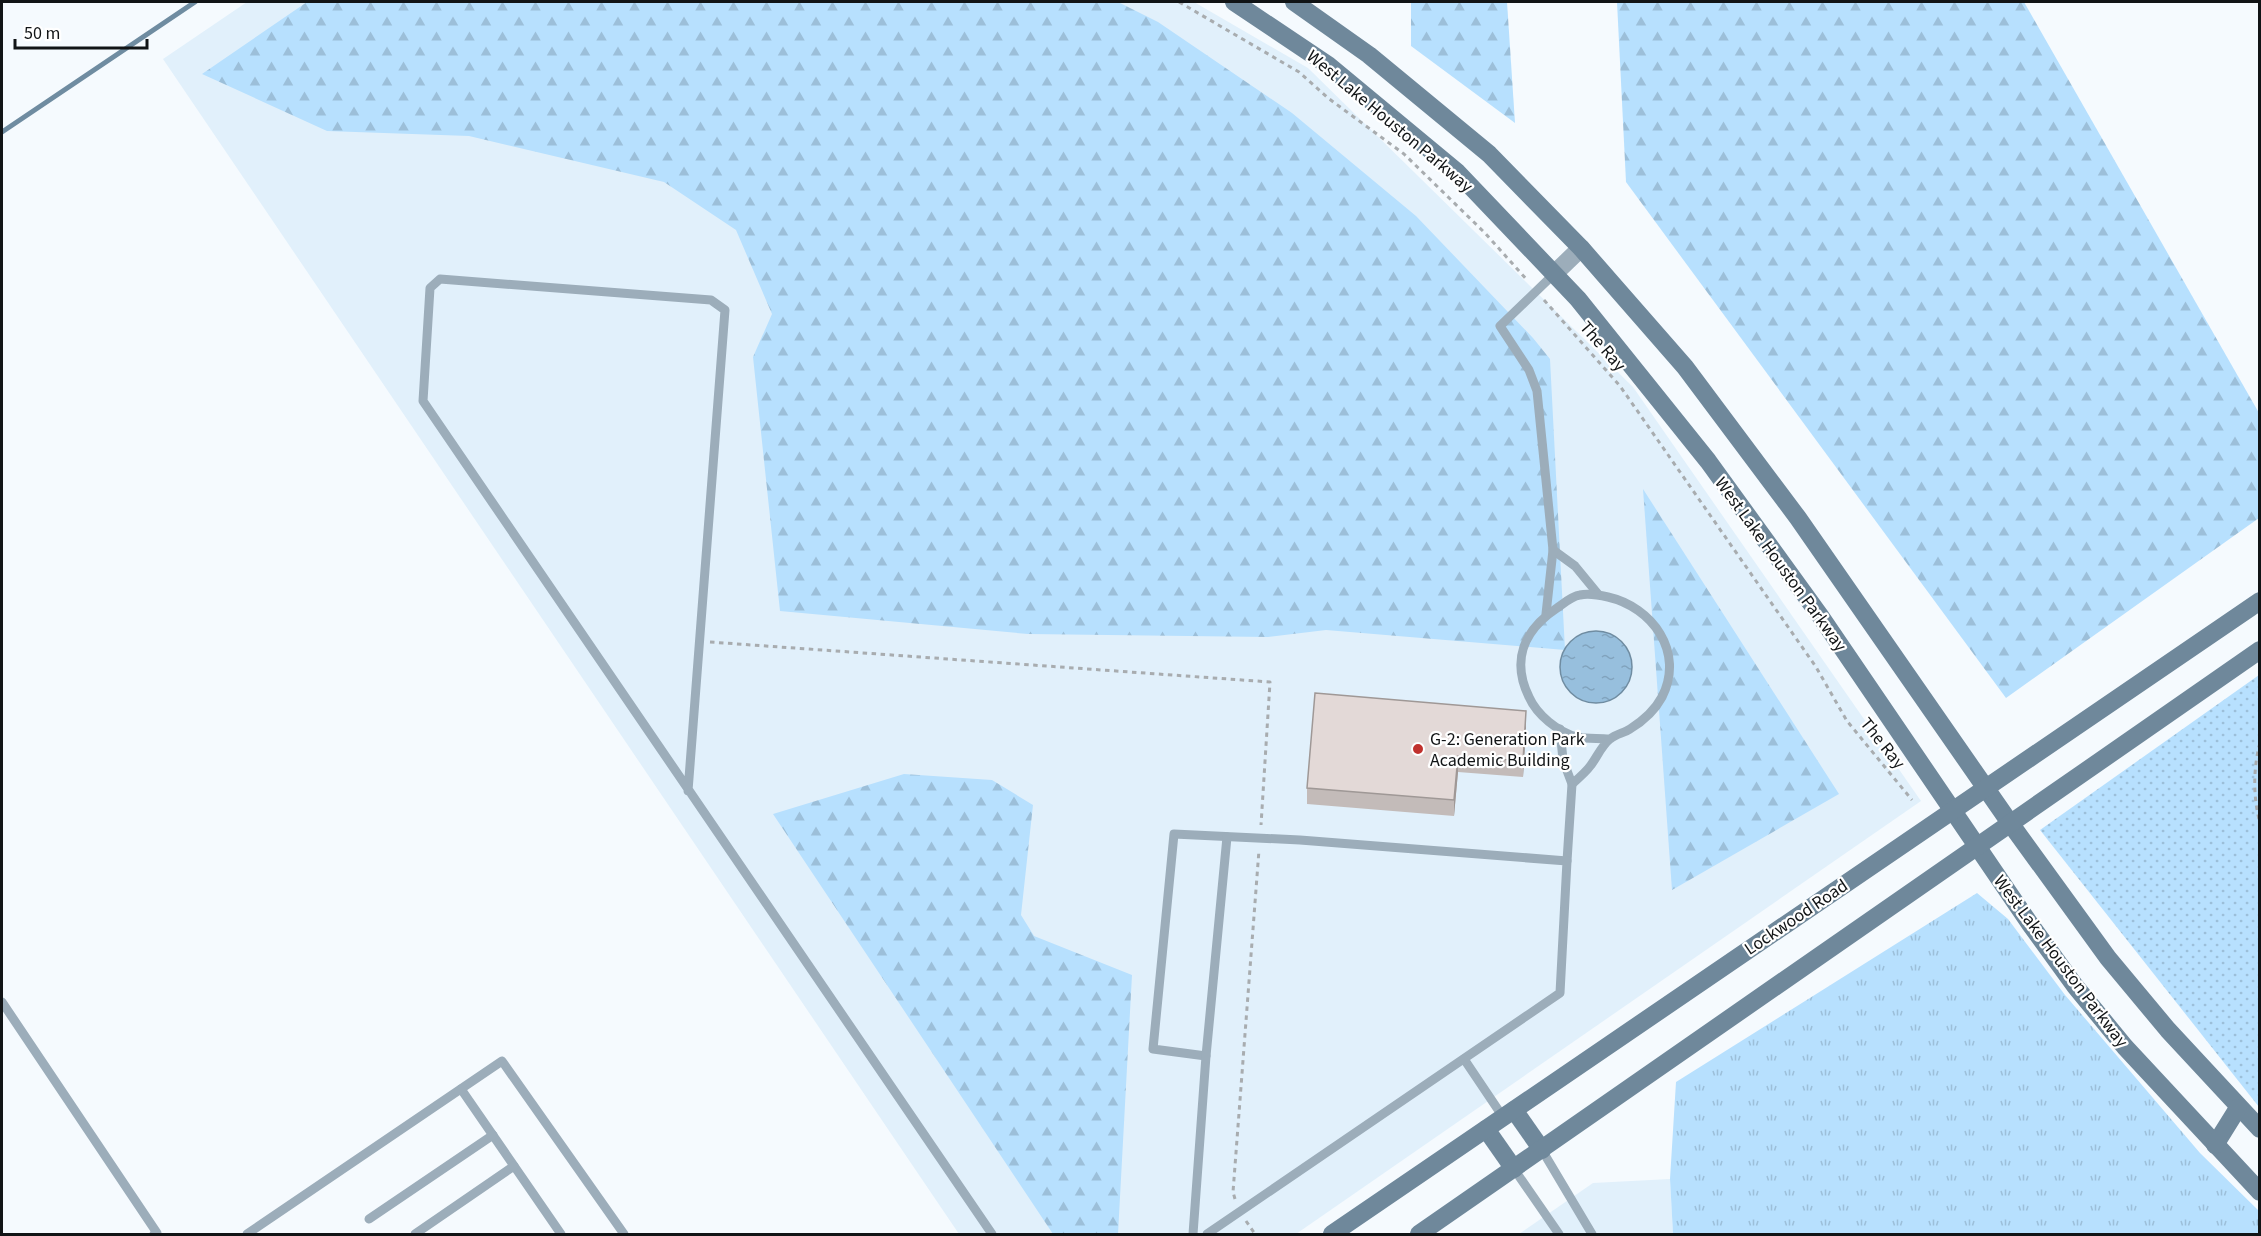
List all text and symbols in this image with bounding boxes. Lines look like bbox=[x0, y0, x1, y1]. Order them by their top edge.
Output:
scale bar bbox=[15, 12, 147, 50]
text: 50 m bbox=[24, 21, 60, 46]
street label: West Lake Houston Parkway bbox=[1301, 44, 1479, 199]
street label: The Ray bbox=[1574, 316, 1632, 377]
street label: West Lake Houston Parkway bbox=[1709, 472, 1853, 657]
street label: The Ray bbox=[1854, 712, 1911, 775]
place label: G-2: Generation Park Academic Building bbox=[1430, 727, 1585, 773]
marker: G-2: Generation Park Academic Building bbox=[1411, 742, 1425, 756]
street label: West Lake Houston Parkway bbox=[1987, 870, 2134, 1053]
street label: Lockwood Road bbox=[1740, 873, 1853, 961]

